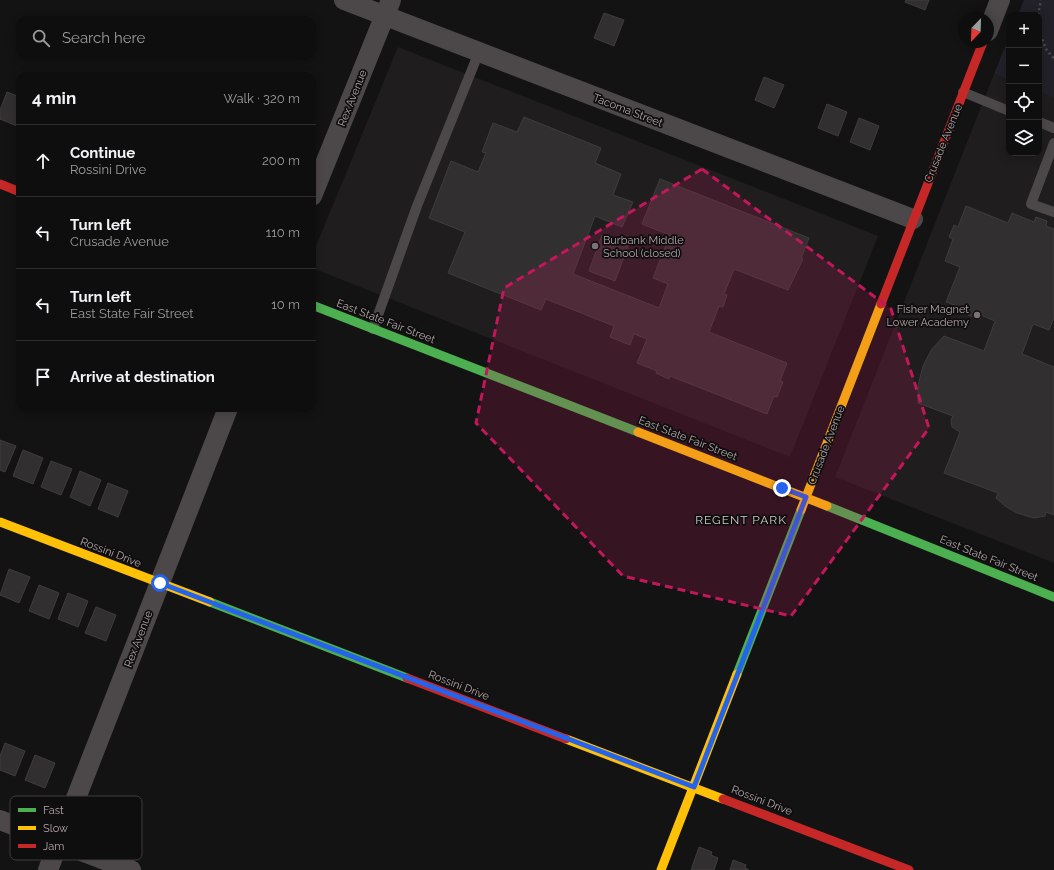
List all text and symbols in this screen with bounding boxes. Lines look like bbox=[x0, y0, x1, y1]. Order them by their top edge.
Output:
north arrow bbox=[958, 12, 994, 48]
map controls bbox=[1006, 12, 1042, 156]
button: + bbox=[1006, 12, 1042, 48]
search box bbox=[16, 16, 316, 60]
icon: search bbox=[30, 27, 52, 49]
text: Search here bbox=[62, 29, 145, 47]
button: − bbox=[1006, 48, 1042, 84]
street label: Rex Avenue bbox=[335, 68, 370, 128]
button: locate bbox=[1006, 84, 1042, 120]
text: 4 min bbox=[32, 88, 76, 108]
text: Walk · 320 m bbox=[224, 91, 300, 106]
street label: Tacoma Street bbox=[591, 91, 665, 130]
street label: Crusade Avenue bbox=[922, 101, 965, 184]
button: layers bbox=[1006, 120, 1042, 156]
text: Continue bbox=[70, 144, 135, 162]
icon: ahead bbox=[32, 150, 54, 172]
text: 200 m bbox=[262, 153, 300, 168]
text: Rossini Drive bbox=[70, 162, 146, 177]
text: Turn left bbox=[70, 216, 131, 234]
icon: left bbox=[32, 222, 54, 244]
text: 110 m bbox=[266, 225, 300, 240]
text: Crusade Avenue bbox=[70, 234, 169, 249]
place label: Burbank Middle School (closed) bbox=[603, 234, 684, 260]
marker: Burbank Middle School (closed) bbox=[590, 241, 600, 251]
text: Turn left bbox=[70, 288, 131, 306]
icon: left bbox=[32, 294, 54, 316]
text: 10 m bbox=[271, 297, 300, 312]
street label: East State Fair Street bbox=[335, 297, 437, 346]
place label: Fisher Magnet Lower Academy bbox=[887, 303, 969, 329]
text: East State Fair Street bbox=[70, 306, 194, 321]
marker: Fisher Magnet Lower Academy bbox=[972, 310, 982, 320]
icon: arrive bbox=[32, 366, 54, 388]
text: Arrive at destination bbox=[70, 368, 215, 386]
street label: Crusade Avenue bbox=[805, 403, 848, 487]
street label: East State Fair Street bbox=[637, 414, 739, 463]
route end bbox=[773, 479, 791, 497]
district label: REGENT PARK bbox=[695, 513, 787, 527]
street label: East State Fair Street bbox=[938, 533, 1040, 584]
street label: Rossini Drive bbox=[78, 535, 144, 570]
route start bbox=[151, 574, 169, 592]
street label: Rex Avenue bbox=[122, 608, 155, 669]
street label: Rossini Drive bbox=[426, 668, 492, 703]
street label: Rossini Drive bbox=[729, 783, 795, 818]
legend bbox=[10, 796, 142, 860]
text: Fast bbox=[43, 804, 64, 817]
text: Slow bbox=[43, 822, 68, 835]
text: Jam bbox=[43, 840, 64, 853]

